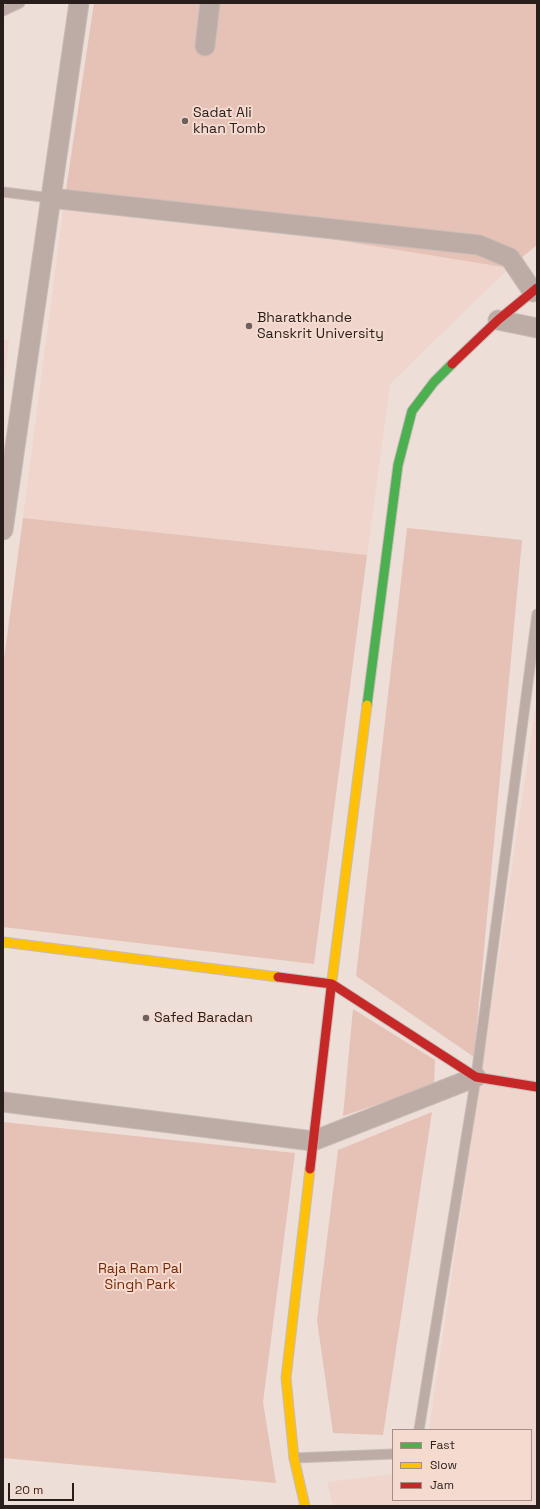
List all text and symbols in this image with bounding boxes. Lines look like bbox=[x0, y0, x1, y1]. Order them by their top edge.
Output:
place label: Sadat Ali khan Tomb bbox=[193, 105, 266, 138]
marker: Sadat Ali khan Tomb bbox=[180, 116, 190, 126]
place label: Bharatkhande Sanskrit University bbox=[257, 310, 384, 342]
marker: Bharatkhande Sanskrit University bbox=[244, 321, 254, 331]
place label: Safed Baradan bbox=[154, 1010, 253, 1026]
marker: Safed Baradan bbox=[141, 1013, 151, 1023]
park label: Raja Ram Pal Singh Park bbox=[98, 1261, 182, 1294]
legend bbox=[392, 1429, 532, 1501]
text: Fast bbox=[430, 1437, 455, 1453]
text: Slow bbox=[430, 1457, 457, 1473]
scale bar bbox=[10, 1475, 76, 1501]
text: Jam bbox=[430, 1477, 454, 1493]
text: 20 m bbox=[15, 1482, 43, 1498]

